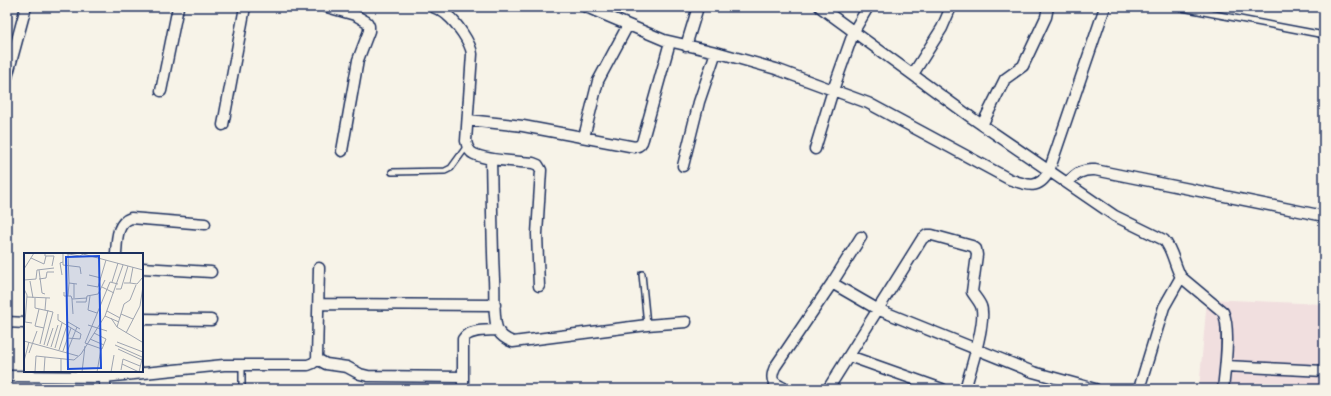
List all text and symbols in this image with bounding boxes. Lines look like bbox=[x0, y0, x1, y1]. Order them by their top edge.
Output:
inset map bbox=[24, 253, 143, 372]

